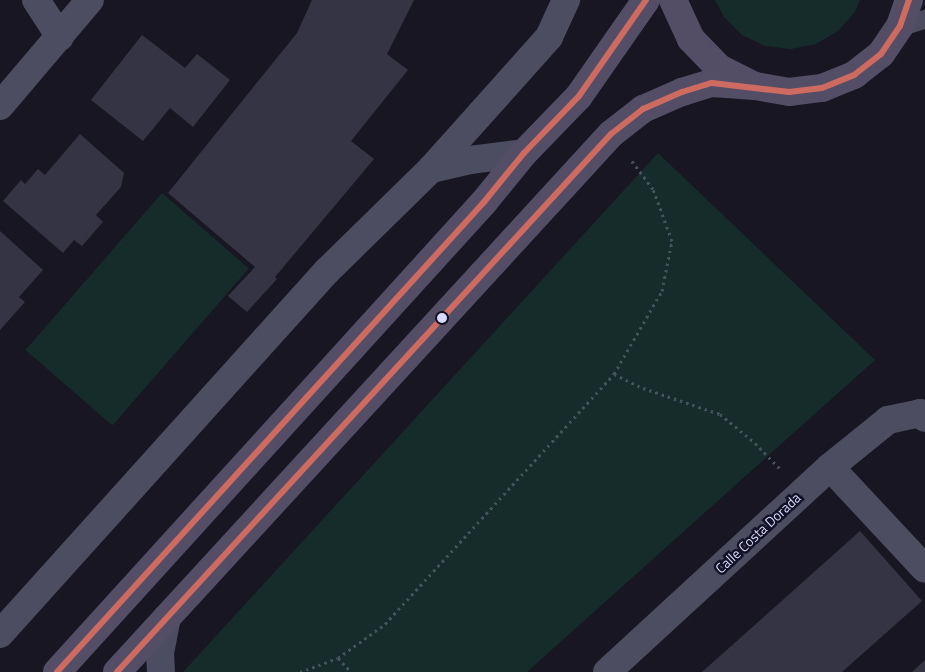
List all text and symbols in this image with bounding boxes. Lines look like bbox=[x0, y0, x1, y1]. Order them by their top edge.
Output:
unlabelled marker bbox=[437, 313, 447, 323]
street label: Calle Costa Dorada bbox=[712, 489, 804, 577]

